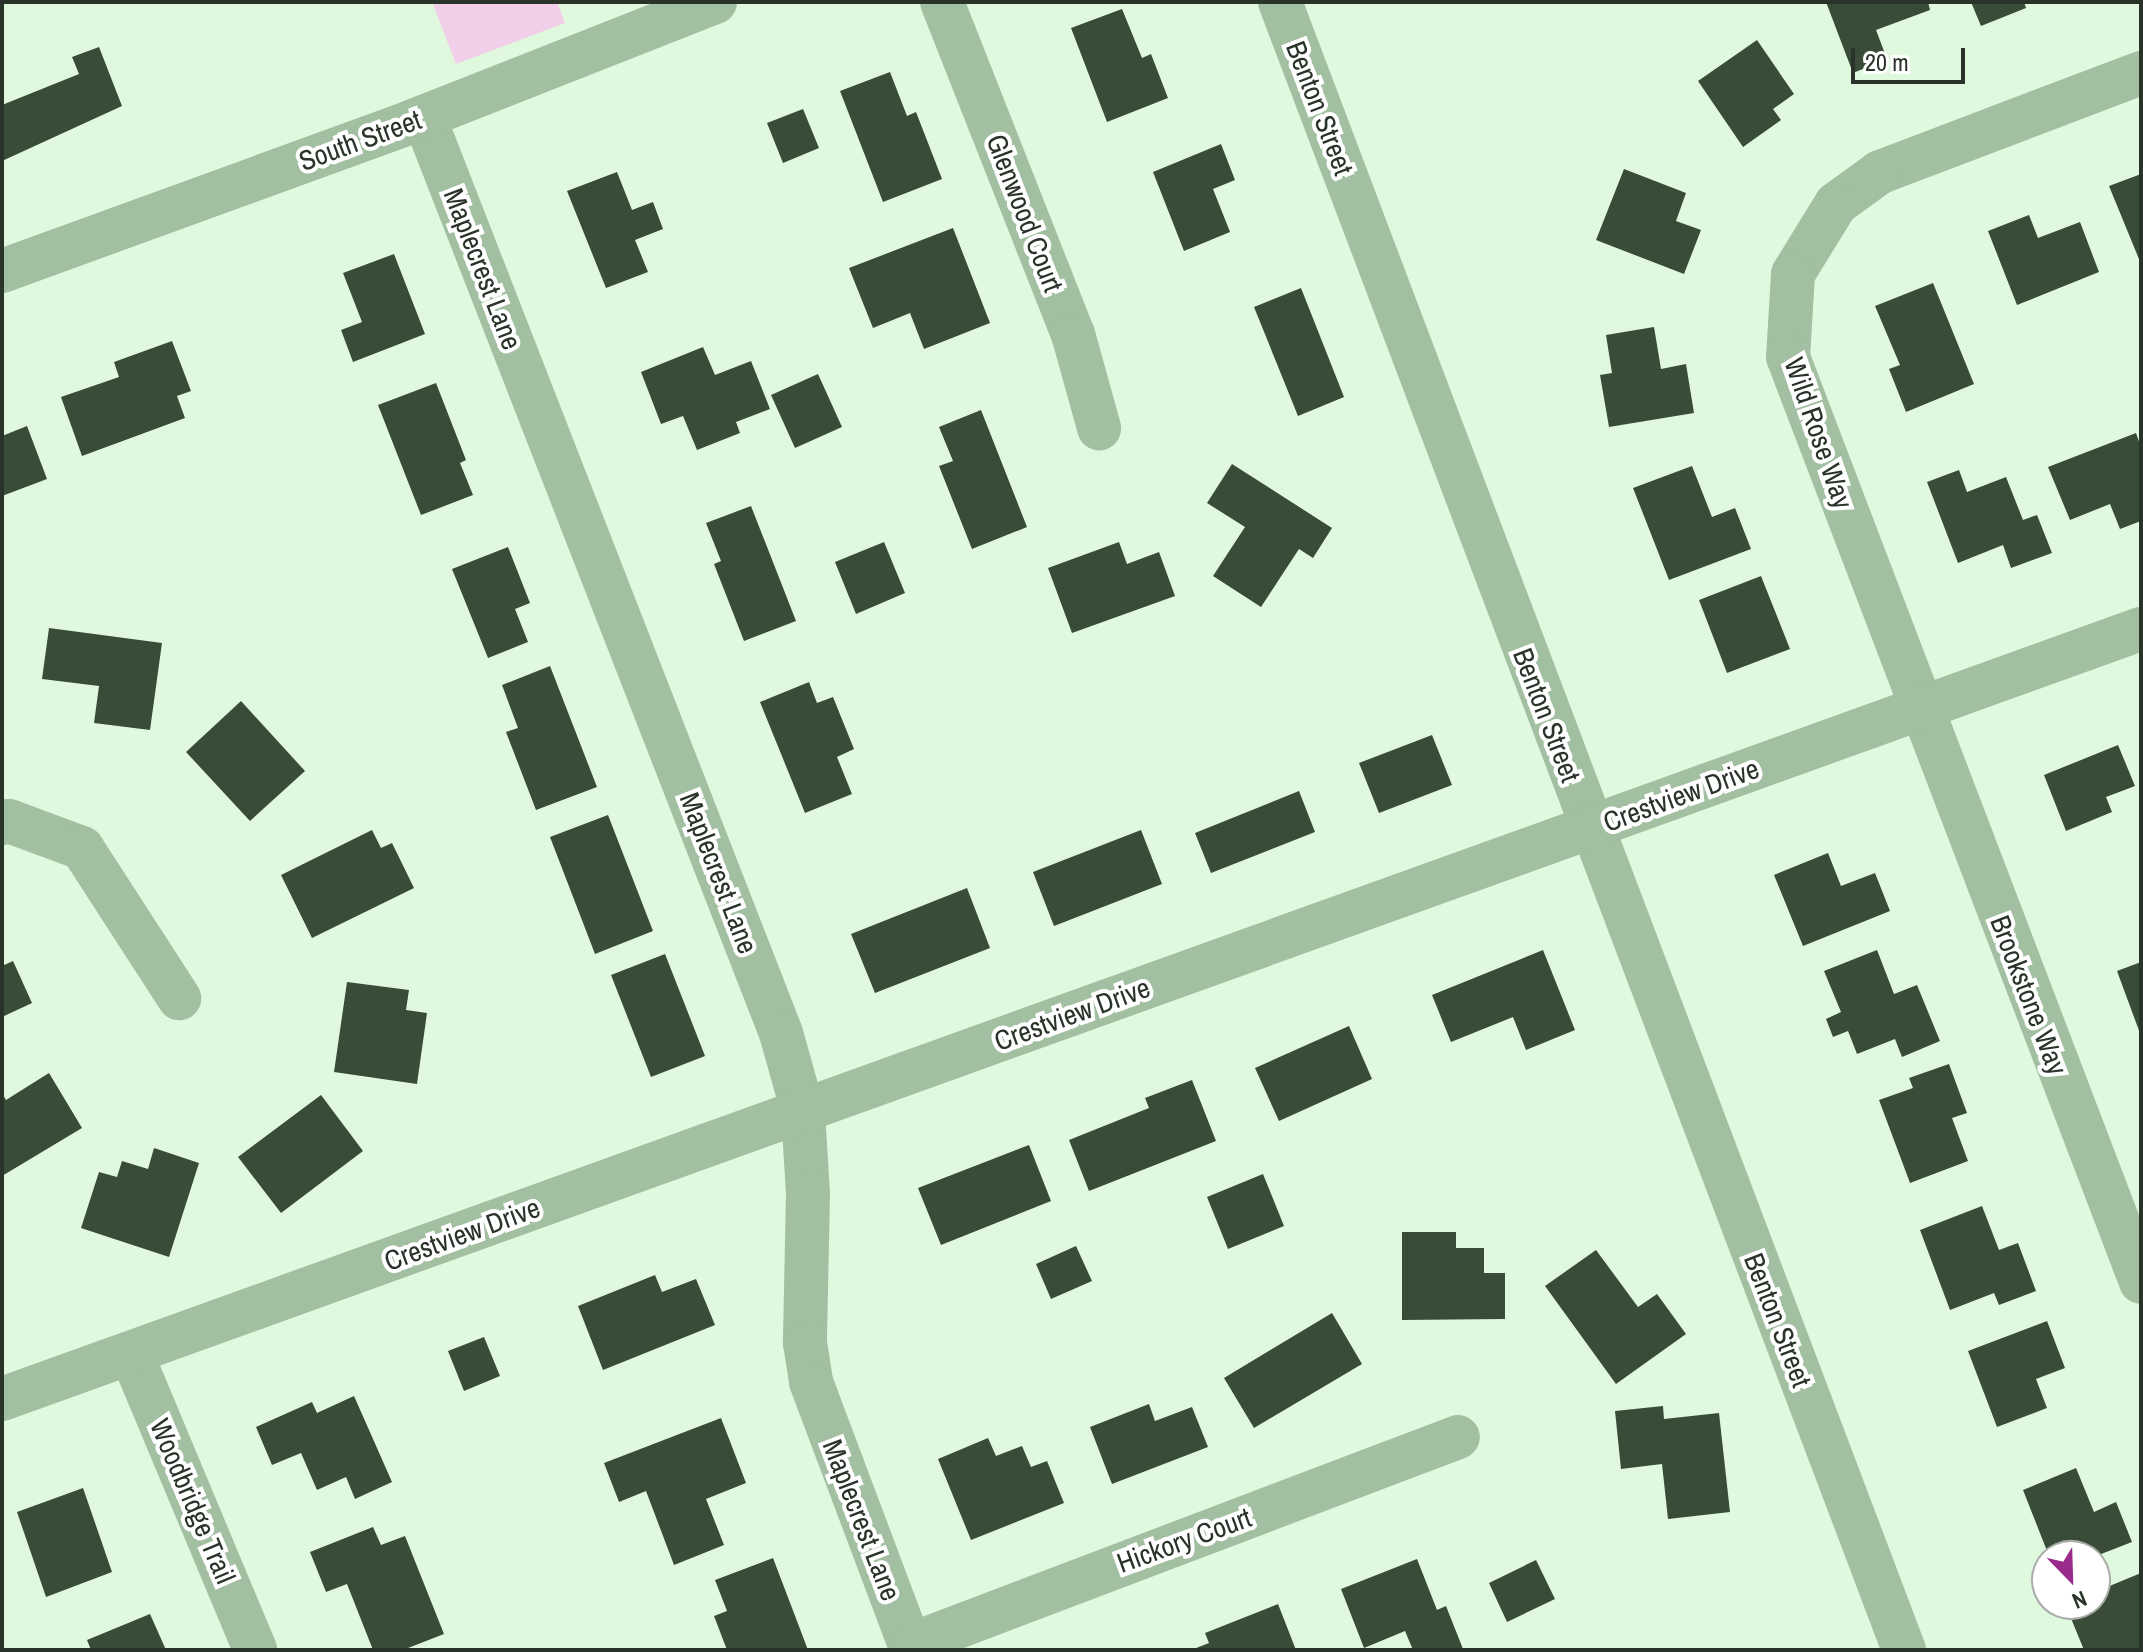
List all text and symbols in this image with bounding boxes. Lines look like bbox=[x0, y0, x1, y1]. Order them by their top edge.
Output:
scale bar bbox=[1855, 32, 1969, 82]
street label: Benton Street bbox=[1279, 36, 1361, 180]
text: 20 m bbox=[1865, 46, 1909, 78]
street label: South Street bbox=[294, 102, 426, 178]
street label: Glenwood Court bbox=[980, 130, 1070, 296]
street label: Maplecrest Lane bbox=[437, 184, 529, 354]
street label: Wild Rose Way bbox=[1777, 353, 1861, 513]
street label: Benton Street bbox=[1506, 643, 1588, 787]
street label: Crestview Drive bbox=[1599, 751, 1763, 839]
street label: Maplecrest Lane bbox=[673, 788, 765, 958]
street label: Brookstone Way bbox=[1983, 911, 2075, 1079]
street label: Crestview Drive bbox=[990, 970, 1154, 1058]
street label: Crestview Drive bbox=[380, 1190, 544, 1278]
street label: Benton Street bbox=[1737, 1248, 1819, 1392]
street label: Woodbridge Trail bbox=[143, 1413, 243, 1589]
street label: Maplecrest Lane bbox=[816, 1435, 908, 1605]
street label: Hickory Court bbox=[1112, 1500, 1256, 1580]
north arrow bbox=[2031, 1540, 2111, 1620]
text: N bbox=[2068, 1584, 2091, 1617]

